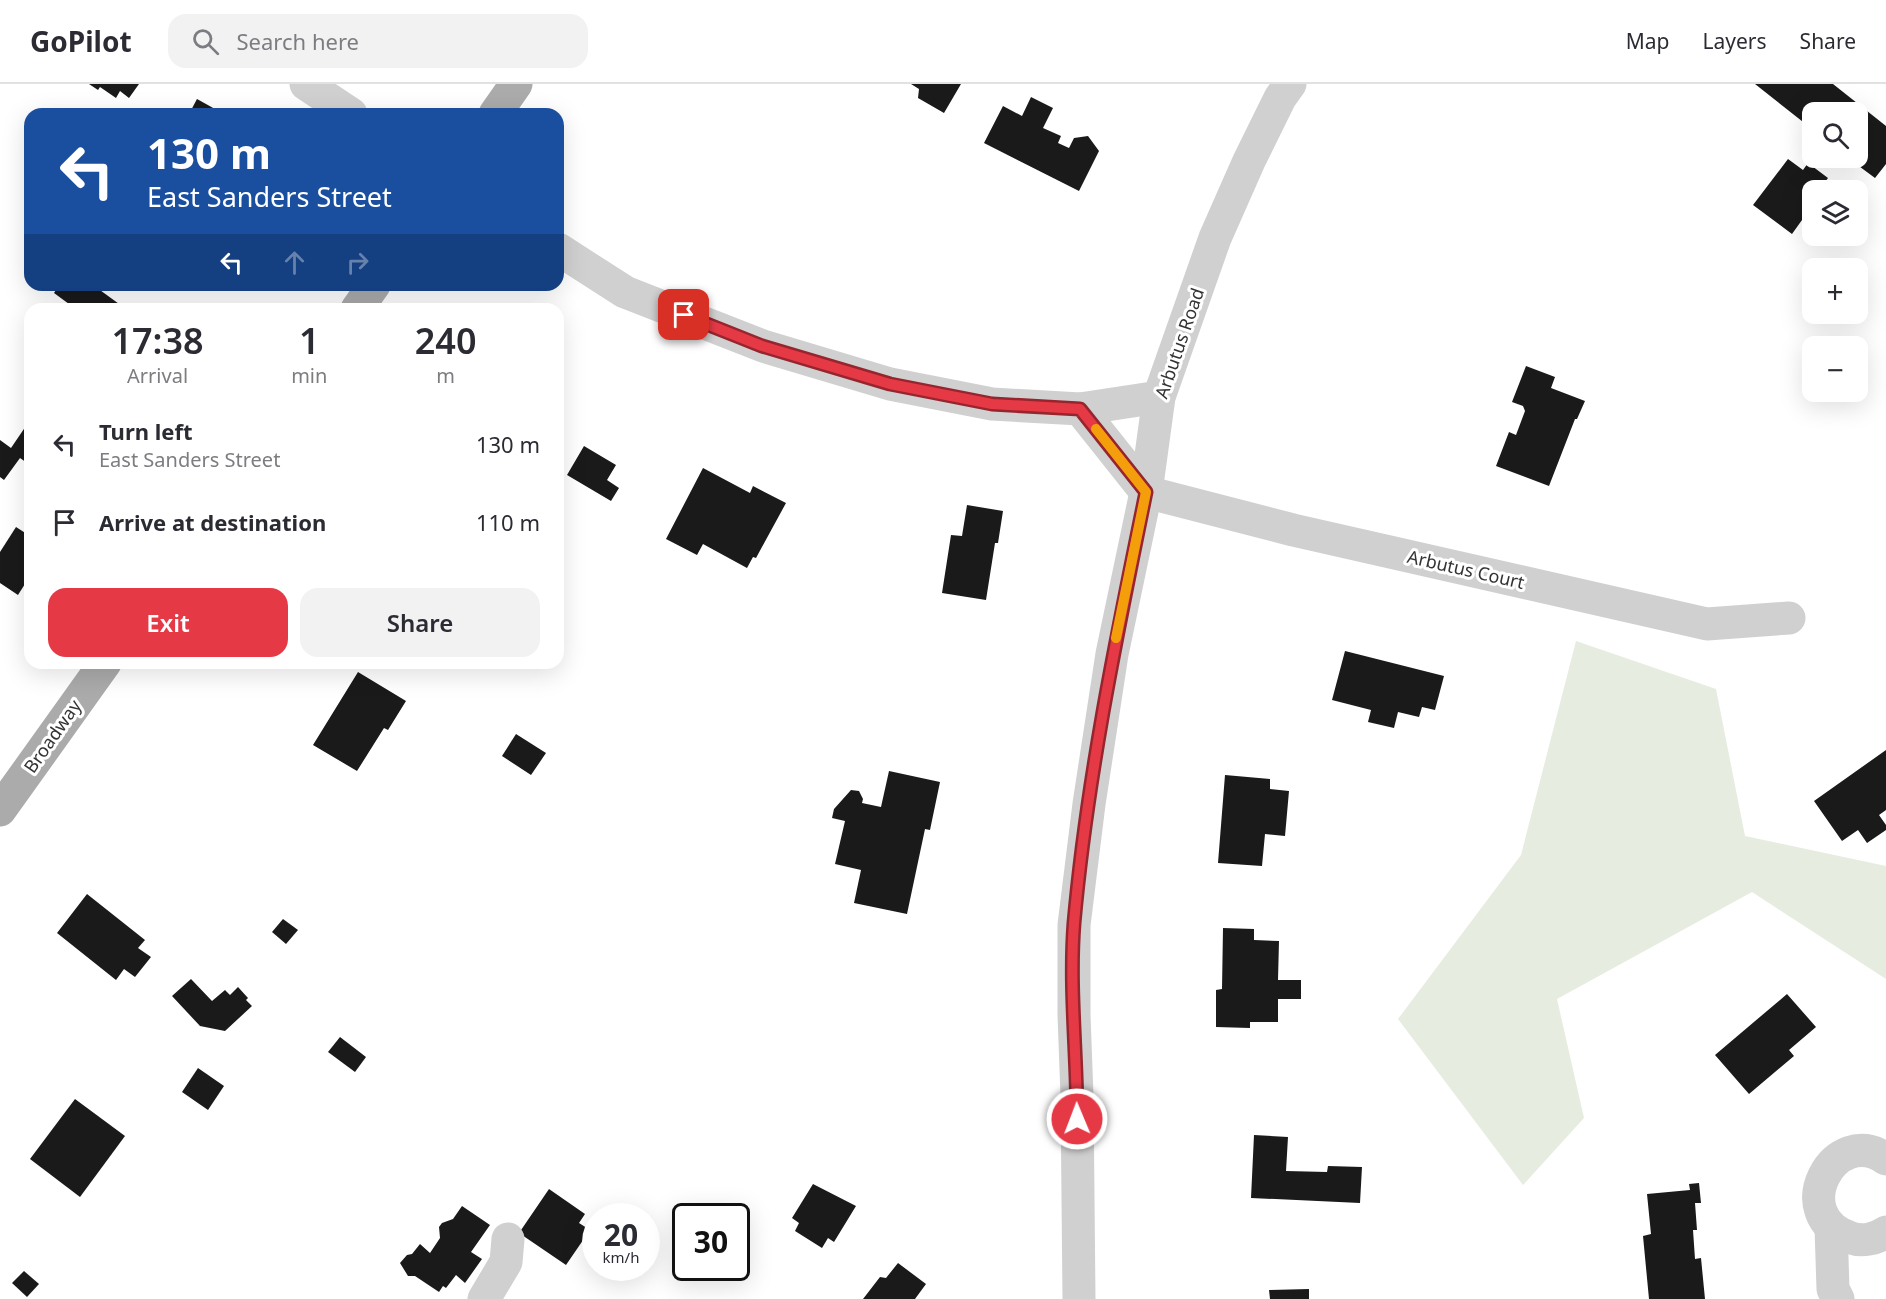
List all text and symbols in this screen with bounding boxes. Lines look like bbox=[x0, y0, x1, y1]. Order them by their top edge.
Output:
search box bbox=[168, 14, 588, 68]
text: GoPilot bbox=[30, 22, 132, 60]
icon: search bbox=[189, 25, 222, 58]
text: Search here bbox=[237, 26, 359, 56]
text: Map bbox=[1626, 27, 1670, 55]
text: Layers bbox=[1703, 27, 1767, 55]
text: Share bbox=[1800, 27, 1856, 55]
map controls bbox=[1802, 102, 1868, 402]
button: search bbox=[1802, 102, 1868, 168]
text: 130 m bbox=[147, 124, 271, 181]
icon: left bbox=[48, 132, 126, 210]
text: East Sanders Street bbox=[147, 178, 392, 215]
button: layers bbox=[1802, 180, 1868, 246]
icon: left bbox=[215, 246, 248, 279]
icon: ahead bbox=[278, 246, 311, 279]
icon: right bbox=[341, 246, 374, 279]
button: + bbox=[1802, 258, 1868, 324]
street label: Arbutus Road bbox=[1149, 285, 1209, 401]
pin bbox=[658, 289, 709, 340]
icon: arrive bbox=[667, 298, 700, 331]
text: 17:38 bbox=[111, 316, 204, 365]
text: 1 bbox=[299, 316, 320, 365]
text: 240 bbox=[415, 316, 477, 365]
button: − bbox=[1802, 336, 1868, 402]
text: Arrival bbox=[127, 362, 188, 389]
text: min bbox=[291, 362, 327, 389]
text: m bbox=[436, 362, 455, 389]
text: Turn left bbox=[99, 416, 193, 446]
icon: left bbox=[48, 428, 81, 461]
text: 130 m bbox=[476, 429, 540, 459]
text: East Sanders Street bbox=[99, 446, 280, 473]
icon: arrive bbox=[48, 506, 81, 539]
text: Arrive at destination bbox=[99, 507, 326, 537]
text: 110 m bbox=[476, 507, 540, 537]
street label: Arbutus Court bbox=[1405, 544, 1527, 594]
button: Exit bbox=[48, 588, 288, 657]
button: Share bbox=[300, 588, 540, 657]
street label: Broadway bbox=[18, 694, 86, 777]
position arrow bbox=[1045, 1087, 1109, 1151]
speed limit sign: 30 bbox=[672, 1203, 750, 1281]
text: 20 bbox=[604, 1214, 638, 1255]
text: km/h bbox=[603, 1247, 639, 1267]

